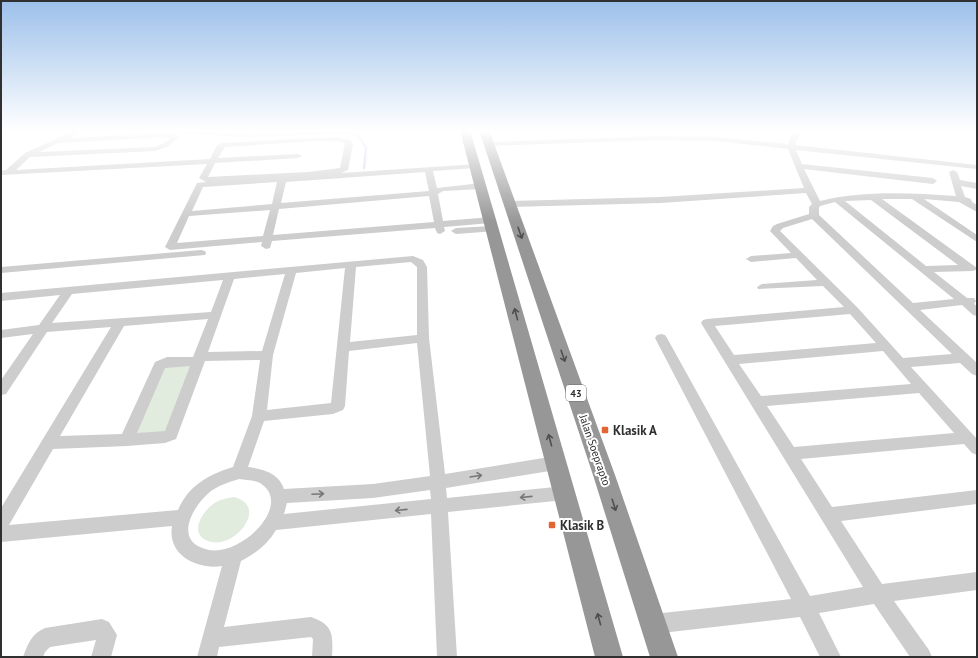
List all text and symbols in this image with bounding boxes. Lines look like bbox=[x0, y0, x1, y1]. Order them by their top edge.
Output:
one-way arrow bbox=[517, 226, 524, 239]
one-way arrow bbox=[512, 308, 519, 321]
one-way arrow bbox=[560, 349, 567, 362]
road number: 43 bbox=[566, 385, 586, 401]
street label: Jalan Soeprapto bbox=[576, 412, 614, 487]
place label: Klasik A bbox=[613, 422, 657, 439]
marker: Klasik A bbox=[600, 425, 610, 435]
one-way arrow bbox=[546, 434, 553, 447]
one-way arrow bbox=[469, 472, 482, 480]
one-way arrow bbox=[311, 490, 324, 497]
one-way arrow bbox=[520, 494, 533, 501]
one-way arrow bbox=[611, 499, 618, 512]
one-way arrow bbox=[395, 506, 408, 514]
place label: Klasik B bbox=[560, 517, 605, 534]
marker: Klasik B bbox=[547, 520, 557, 530]
one-way arrow bbox=[594, 613, 602, 626]

